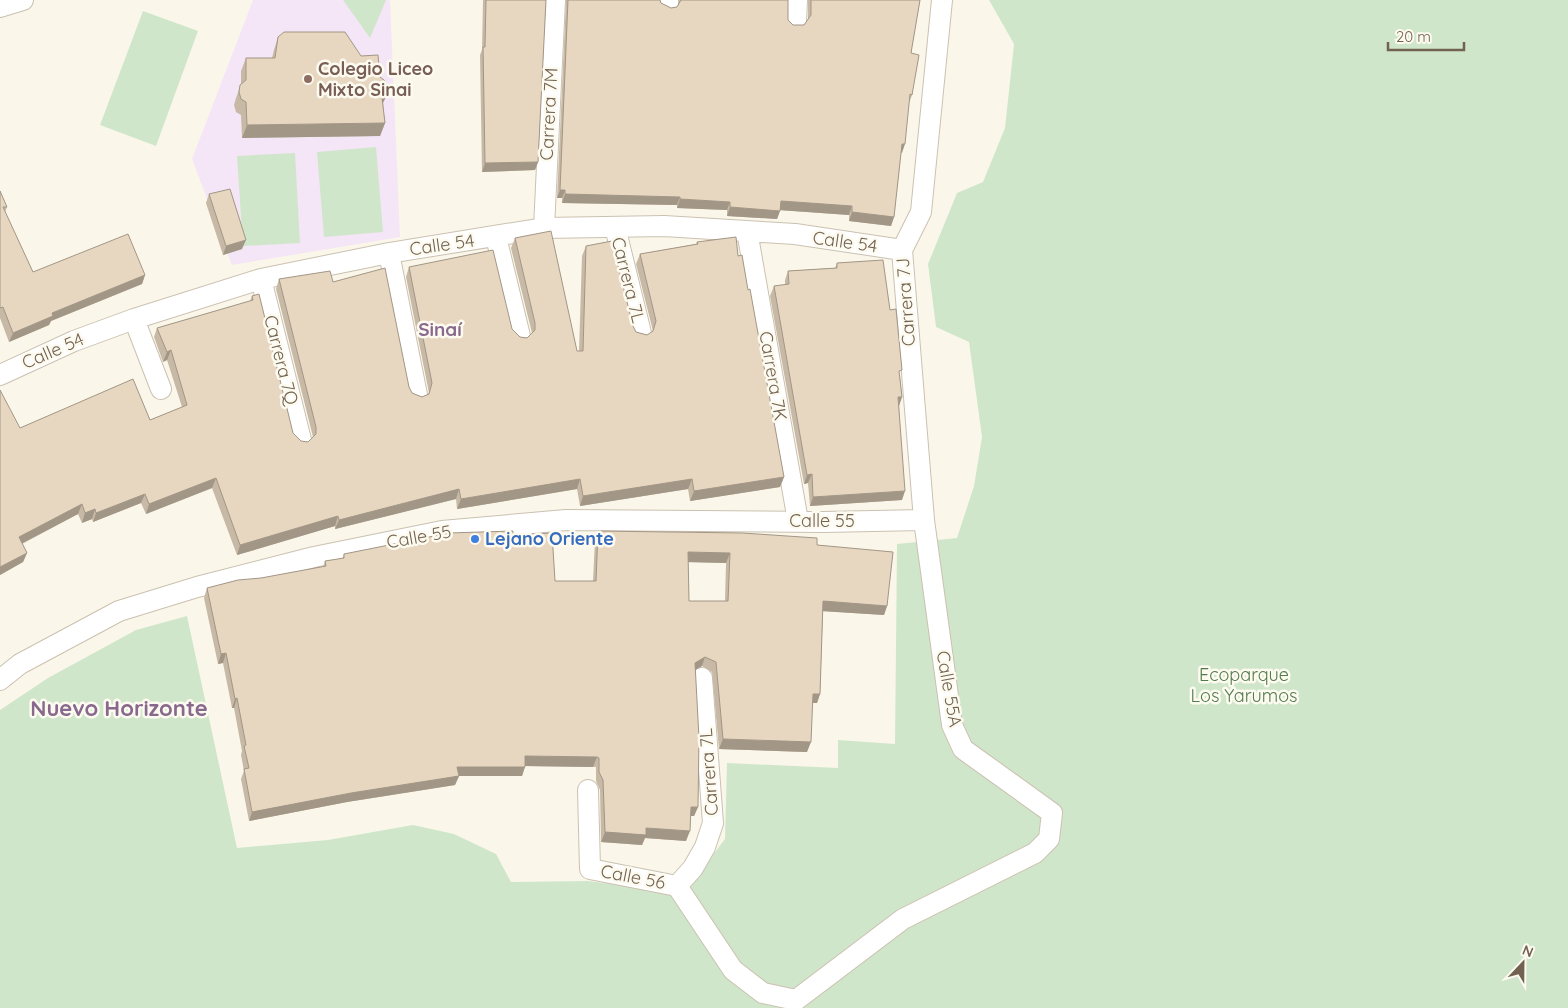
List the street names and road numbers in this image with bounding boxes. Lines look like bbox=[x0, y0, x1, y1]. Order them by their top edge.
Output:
street label: Carrera 7M bbox=[535, 67, 562, 161]
street label: Calle 54 bbox=[811, 226, 879, 257]
street label: Calle 54 bbox=[408, 229, 476, 260]
street label: Carrera 7L bbox=[607, 235, 650, 326]
street label: Carrera 7J bbox=[891, 257, 920, 347]
street label: Carrera 7Q bbox=[259, 313, 304, 408]
street label: Calle 54 bbox=[18, 327, 87, 374]
street label: Carrera 7K bbox=[754, 329, 793, 422]
street label: Calle 55 bbox=[789, 509, 855, 532]
street label: Calle 55 bbox=[385, 519, 453, 554]
street label: Calle 55A bbox=[931, 649, 968, 729]
street label: Carrera 7L bbox=[694, 727, 723, 817]
street label: Calle 56 bbox=[599, 859, 668, 894]

